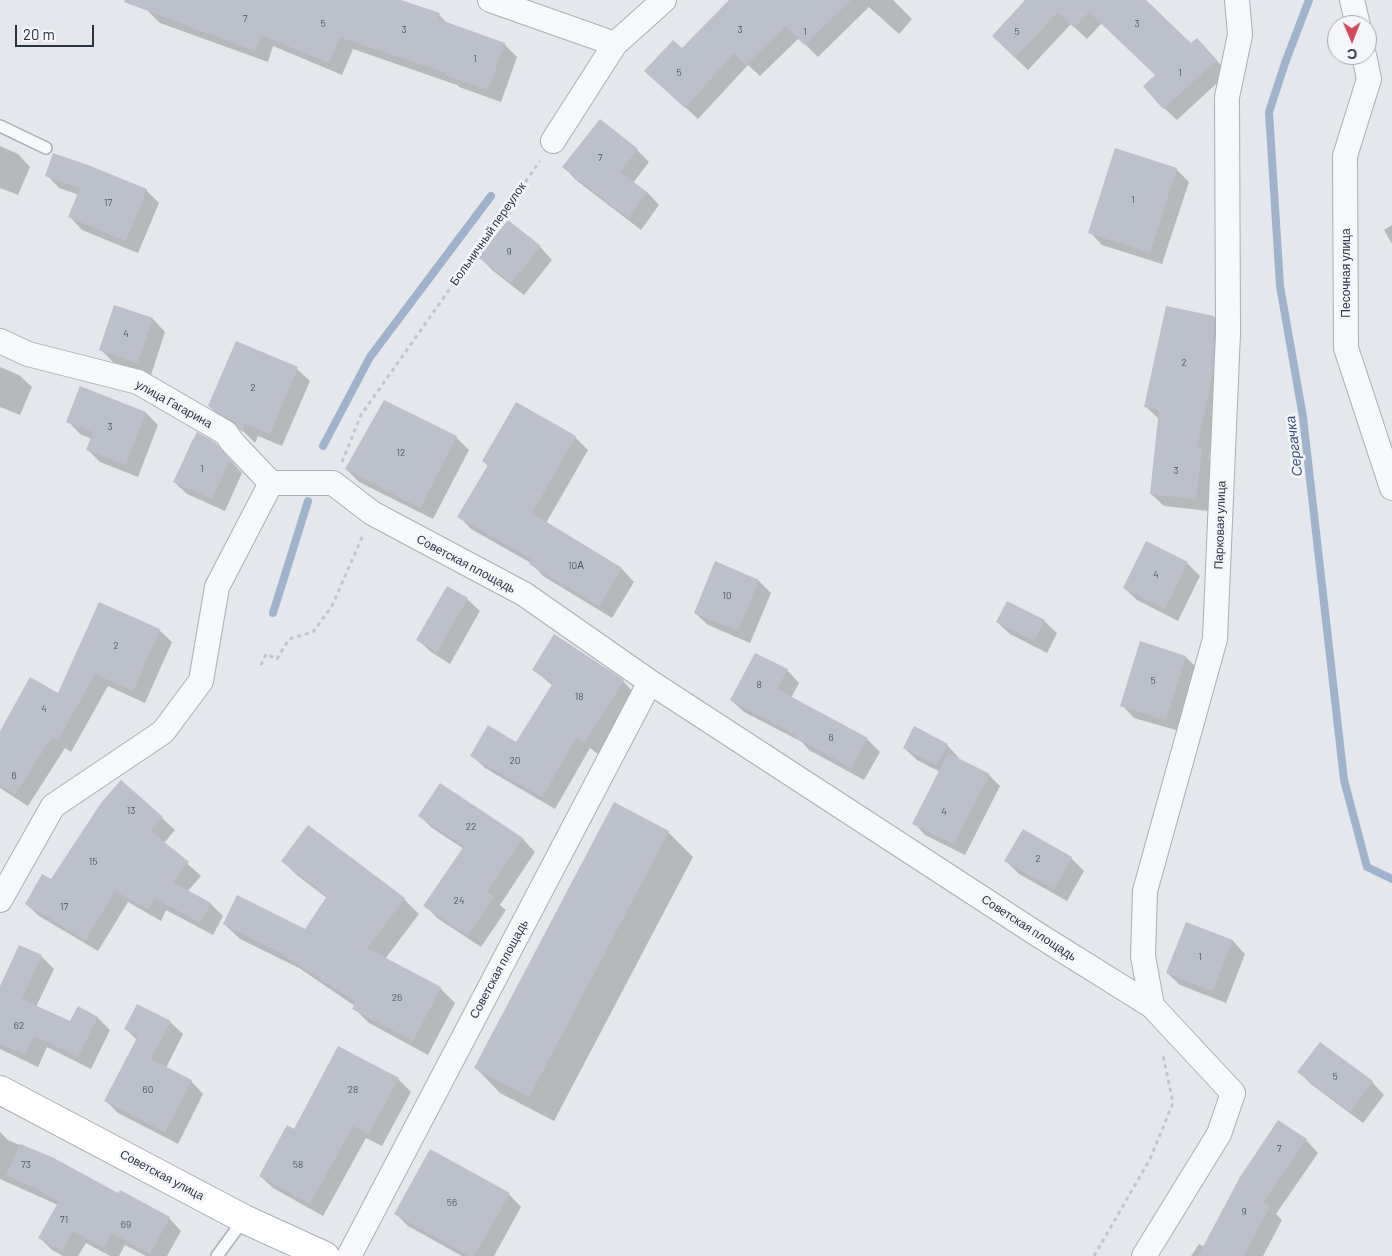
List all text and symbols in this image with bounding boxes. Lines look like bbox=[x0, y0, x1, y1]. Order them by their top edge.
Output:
house number: 7 bbox=[243, 13, 247, 25]
scale bar bbox=[18, 15, 96, 47]
north arrow bbox=[1327, 15, 1377, 65]
house number: 5 bbox=[320, 18, 326, 30]
house number: 3 bbox=[1134, 18, 1140, 30]
house number: 3 bbox=[401, 24, 407, 36]
house number: 3 bbox=[737, 24, 743, 36]
text: 20 m bbox=[23, 25, 55, 43]
house number: 1 bbox=[803, 26, 807, 38]
house number: 5 bbox=[1014, 26, 1020, 38]
text: С bbox=[1347, 46, 1357, 63]
house number: 1 bbox=[473, 53, 477, 65]
house number: 5 bbox=[676, 67, 682, 79]
house number: 1 bbox=[1178, 67, 1182, 79]
house number: 7 bbox=[598, 152, 602, 164]
street label: Больничный переулок bbox=[447, 180, 529, 288]
house number: 1 bbox=[1131, 194, 1135, 206]
house number: 17 bbox=[104, 197, 112, 209]
street label: Песочная улица bbox=[1339, 228, 1353, 318]
house number: 9 bbox=[506, 246, 512, 258]
house number: 4 bbox=[123, 328, 129, 340]
house number: 2 bbox=[1181, 357, 1187, 369]
street label: улица Гагарина bbox=[133, 377, 215, 431]
house number: 2 bbox=[250, 382, 256, 394]
water label: Сергачка bbox=[1282, 415, 1306, 477]
house number: 3 bbox=[107, 421, 113, 433]
house number: 12 bbox=[397, 447, 405, 459]
house number: 1 bbox=[200, 463, 204, 475]
house number: 3 bbox=[1173, 465, 1179, 477]
street label: Парковая улица bbox=[1211, 480, 1229, 570]
street label: Советская площадь bbox=[414, 532, 518, 596]
house number: 10А bbox=[568, 560, 584, 572]
house number: 4 bbox=[1153, 569, 1159, 581]
house number: 10 bbox=[722, 590, 732, 602]
house number: 2 bbox=[113, 640, 119, 652]
house number: 5 bbox=[1150, 675, 1156, 687]
house number: 8 bbox=[756, 679, 762, 691]
house number: 18 bbox=[575, 691, 583, 703]
house number: 4 bbox=[41, 703, 47, 715]
house number: 6 bbox=[828, 732, 834, 744]
house number: 20 bbox=[509, 755, 521, 767]
house number: 6 bbox=[11, 770, 17, 782]
house number: 13 bbox=[127, 805, 135, 817]
house number: 4 bbox=[941, 806, 947, 818]
house number: 22 bbox=[466, 821, 476, 833]
house number: 2 bbox=[1035, 853, 1041, 865]
house number: 15 bbox=[89, 856, 97, 868]
street label: Советская площадь bbox=[979, 892, 1079, 964]
house number: 24 bbox=[454, 895, 464, 907]
house number: 17 bbox=[60, 901, 68, 913]
street label: Советская площадь bbox=[467, 917, 531, 1021]
house number: 1 bbox=[1198, 951, 1202, 963]
house number: 26 bbox=[392, 992, 402, 1004]
house number: 62 bbox=[14, 1020, 24, 1032]
house number: 5 bbox=[1332, 1071, 1338, 1083]
house number: 60 bbox=[143, 1084, 153, 1096]
house number: 28 bbox=[348, 1084, 358, 1096]
house number: 7 bbox=[1277, 1143, 1281, 1155]
street label: Советская улица bbox=[117, 1147, 207, 1203]
house number: 73 bbox=[21, 1159, 31, 1171]
house number: 58 bbox=[293, 1159, 303, 1171]
house number: 56 bbox=[447, 1197, 457, 1209]
house number: 9 bbox=[1241, 1206, 1247, 1218]
house number: 71 bbox=[60, 1214, 68, 1226]
house number: 69 bbox=[121, 1219, 131, 1231]

